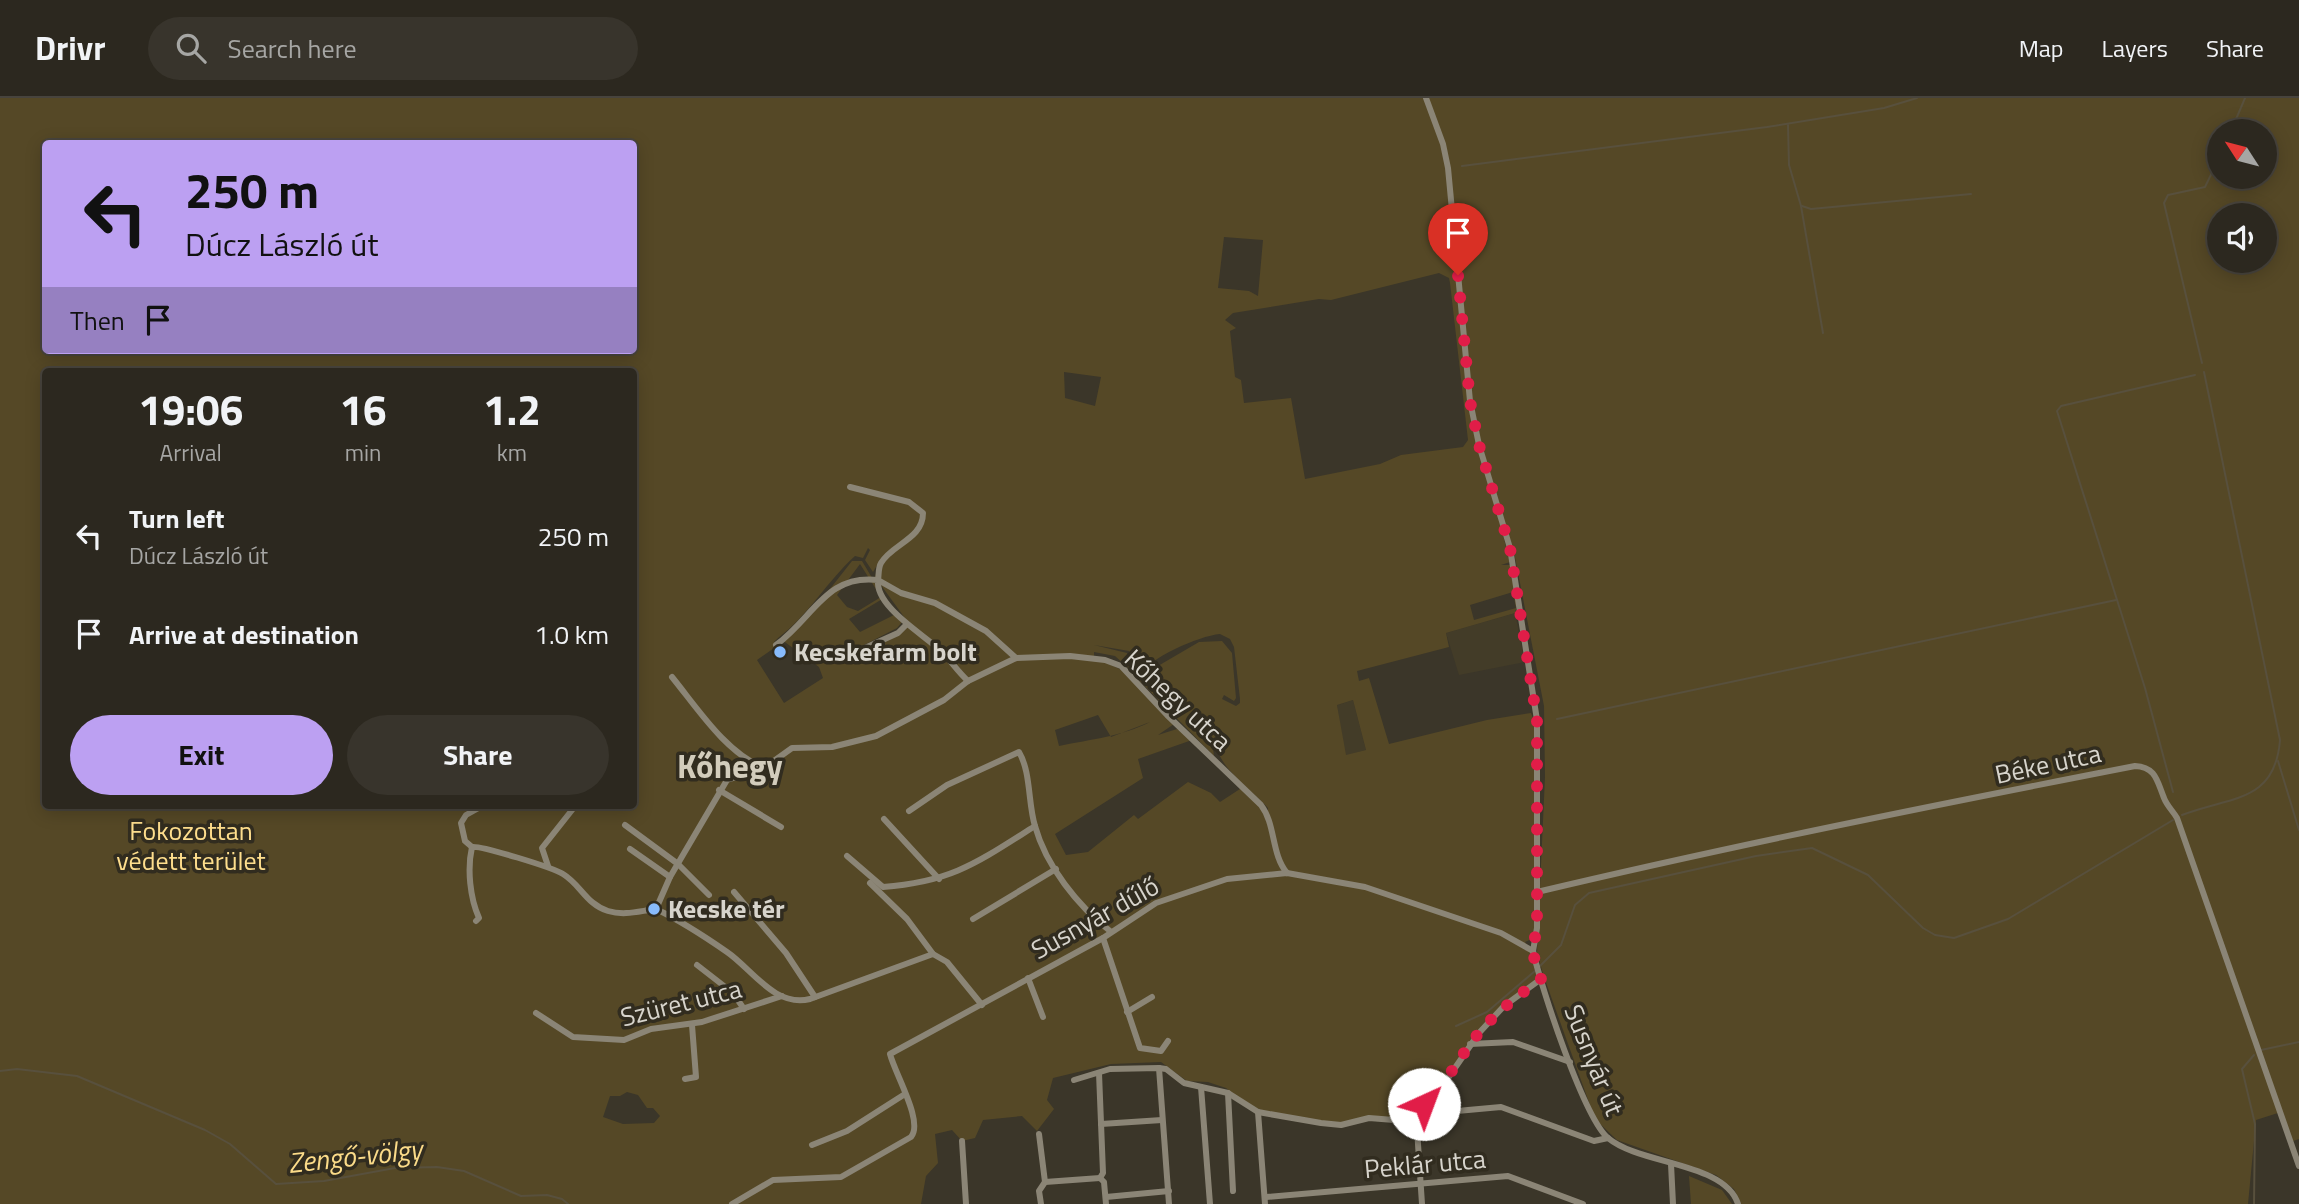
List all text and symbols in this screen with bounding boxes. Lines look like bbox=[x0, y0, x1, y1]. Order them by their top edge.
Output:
search box bbox=[148, 17, 638, 80]
text: Drivr bbox=[35, 23, 106, 73]
icon: search bbox=[172, 29, 210, 67]
text: Search here bbox=[228, 29, 357, 68]
text: Map bbox=[2019, 30, 2064, 66]
text: Layers bbox=[2102, 30, 2168, 66]
text: Share bbox=[2206, 30, 2264, 66]
north arrow bbox=[2207, 119, 2277, 189]
map controls bbox=[2207, 119, 2277, 273]
text: 250 m bbox=[185, 152, 319, 227]
icon: left bbox=[70, 168, 161, 259]
pin bbox=[1428, 203, 1488, 275]
button: sound bbox=[2207, 203, 2277, 273]
icon: arrive bbox=[1439, 214, 1477, 252]
text: Dúcz László út bbox=[185, 220, 379, 268]
text: Then bbox=[70, 301, 125, 340]
icon: arrive bbox=[139, 301, 177, 339]
text: 19:06 bbox=[138, 377, 243, 441]
text: 16 bbox=[340, 377, 387, 441]
text: 1.2 bbox=[483, 377, 541, 441]
text: Arrival bbox=[160, 435, 222, 470]
text: min bbox=[345, 435, 381, 470]
text: km bbox=[497, 435, 527, 470]
text: Turn left bbox=[129, 499, 224, 538]
icon: left bbox=[70, 517, 108, 555]
text: 250 m bbox=[538, 517, 609, 556]
text: Dúcz László út bbox=[129, 538, 268, 573]
icon: arrive bbox=[70, 615, 108, 653]
text: Arrive at destination bbox=[129, 615, 359, 654]
text: 1.0 km bbox=[534, 615, 609, 654]
place label: Kecskefarm bolt bbox=[794, 632, 977, 671]
street label: Kőhegy utca bbox=[1116, 640, 1241, 760]
marker: Kecskefarm bolt bbox=[772, 644, 788, 660]
button: Exit bbox=[70, 715, 333, 795]
button: Share bbox=[347, 715, 609, 795]
street label: Béke utca bbox=[1991, 733, 2104, 794]
district label: Kőhegy bbox=[677, 741, 783, 791]
park label: Fokozottan védett terület bbox=[116, 811, 266, 880]
street label: Susnyár dűlő bbox=[1024, 866, 1166, 969]
place label: Kecske tér bbox=[668, 889, 785, 928]
marker: Kecske tér bbox=[646, 901, 662, 917]
street label: Szüret utca bbox=[616, 969, 746, 1036]
street label: Susnyár út bbox=[1555, 998, 1634, 1121]
position arrow bbox=[1387, 1067, 1461, 1141]
water label: Zengő-völgy bbox=[286, 1127, 427, 1184]
street label: Peklár utca bbox=[1363, 1139, 1487, 1188]

